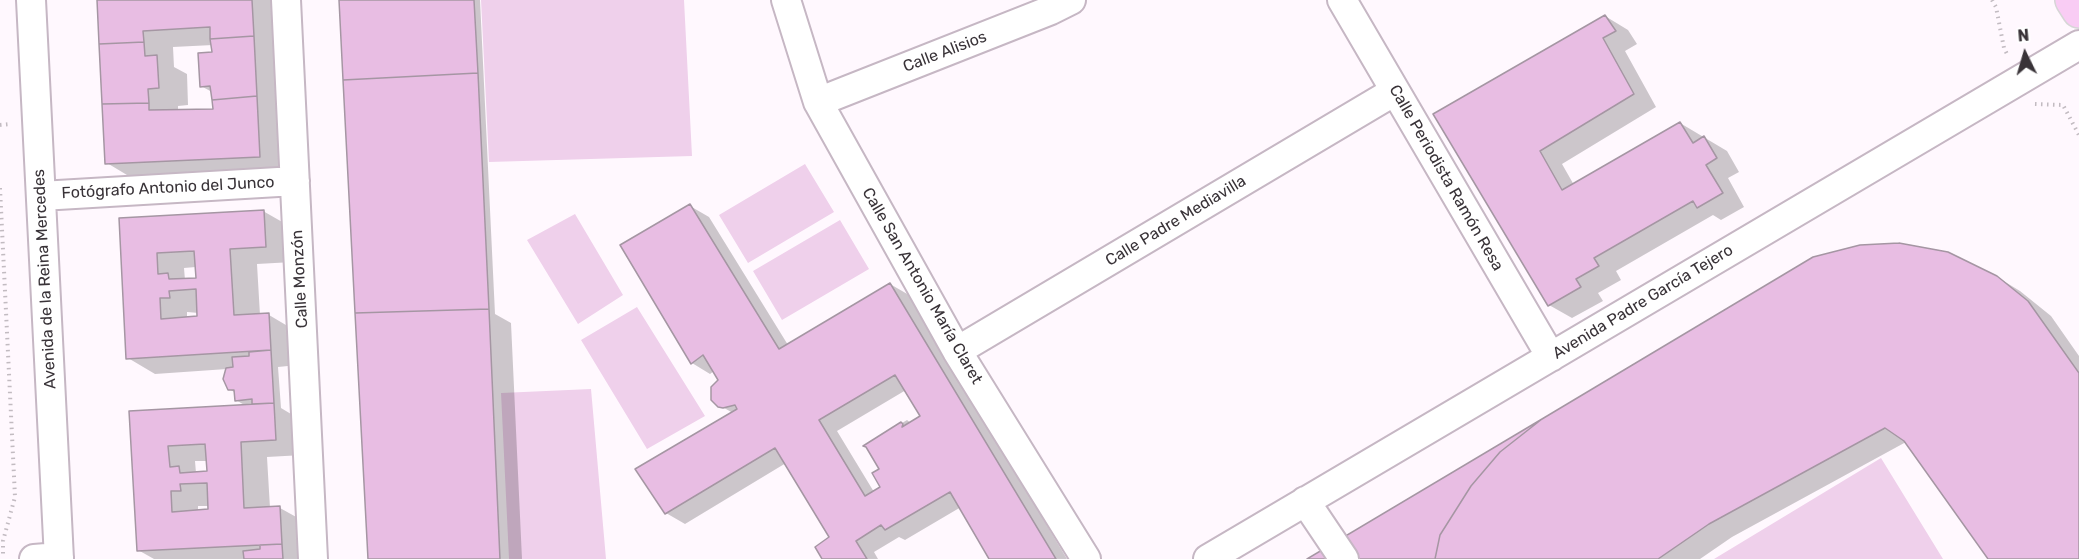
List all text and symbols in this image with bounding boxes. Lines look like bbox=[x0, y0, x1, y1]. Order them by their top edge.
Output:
north arrow bbox=[1995, 24, 2055, 84]
text: N bbox=[2017, 26, 2030, 46]
street label: Calle Alisios bbox=[900, 27, 990, 77]
street label: Calle Periodista Ramón Resa bbox=[1385, 82, 1507, 274]
street label: Avenida de la Reina Mercedes bbox=[30, 168, 60, 390]
street label: Calle Padre Mediavilla bbox=[1102, 171, 1250, 271]
street label: Fotógrafo Antonio del Junco bbox=[61, 173, 275, 203]
street label: Calle San Antonio María Claret bbox=[858, 184, 986, 388]
street label: Calle Monzón bbox=[288, 229, 312, 329]
street label: Avenida Padre García Tejero bbox=[1549, 241, 1737, 363]

